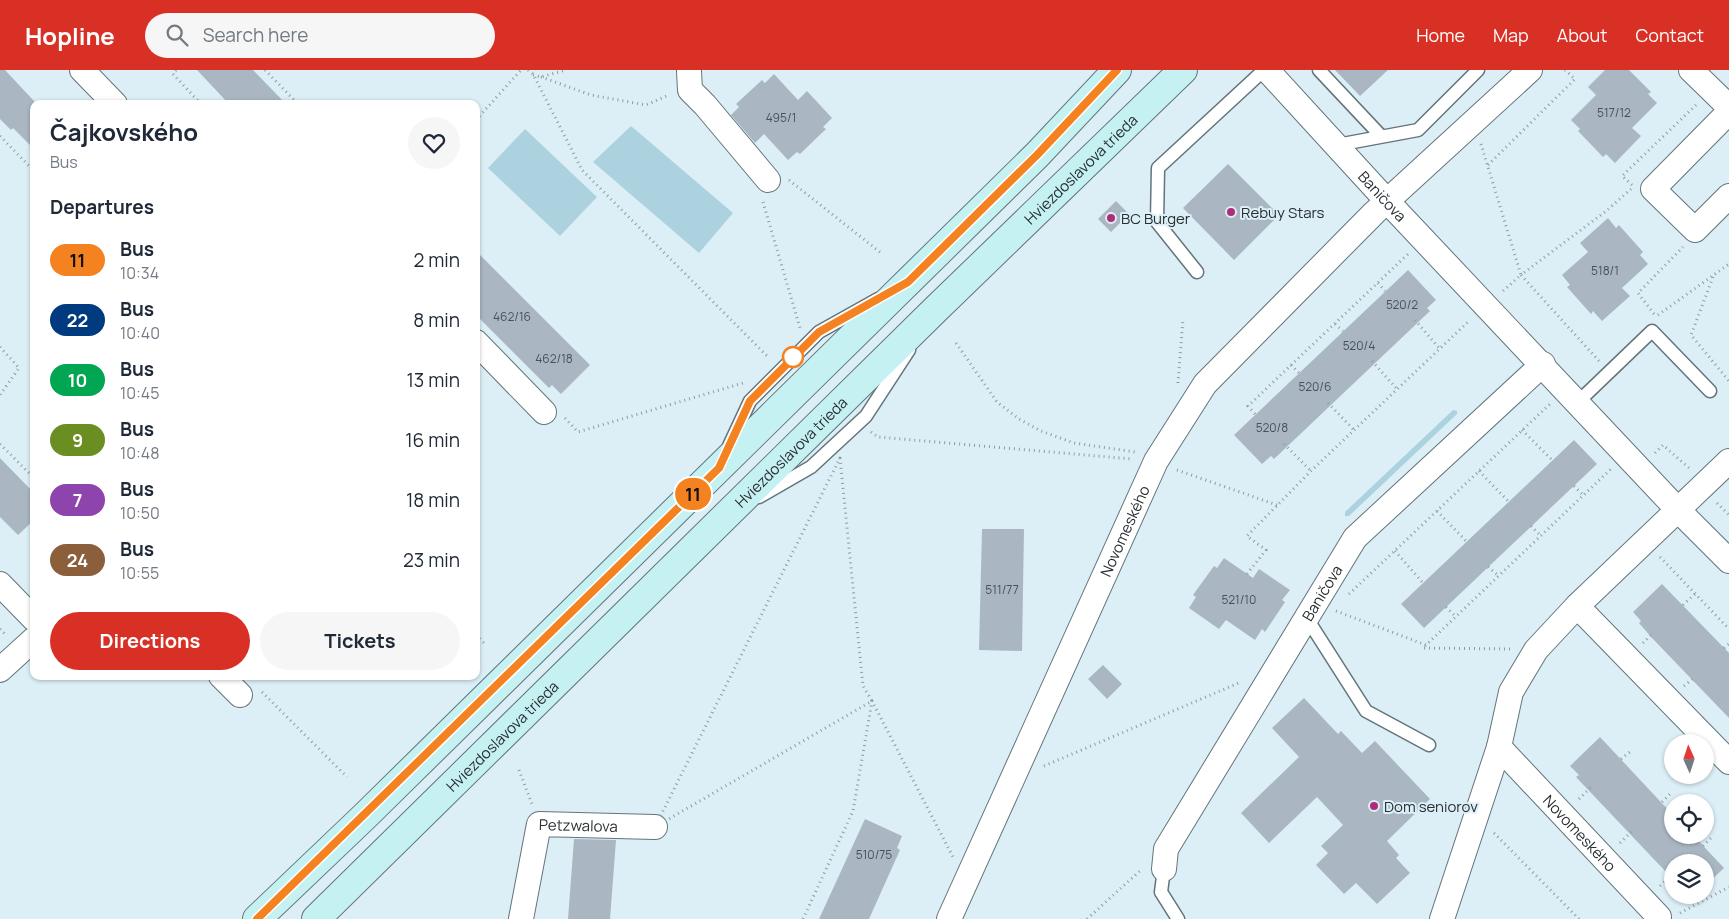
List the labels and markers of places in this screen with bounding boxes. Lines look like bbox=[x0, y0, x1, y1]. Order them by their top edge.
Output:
place label: Rebuy Stars bbox=[1241, 202, 1325, 223]
marker: Rebuy Stars bbox=[1225, 206, 1237, 218]
place label: BC Burger bbox=[1121, 208, 1191, 229]
marker: BC Burger bbox=[1105, 212, 1117, 224]
unlabelled marker bbox=[782, 346, 804, 368]
place label: Dom seniorov bbox=[1384, 796, 1478, 817]
marker: Dom seniorov bbox=[1368, 800, 1380, 812]

